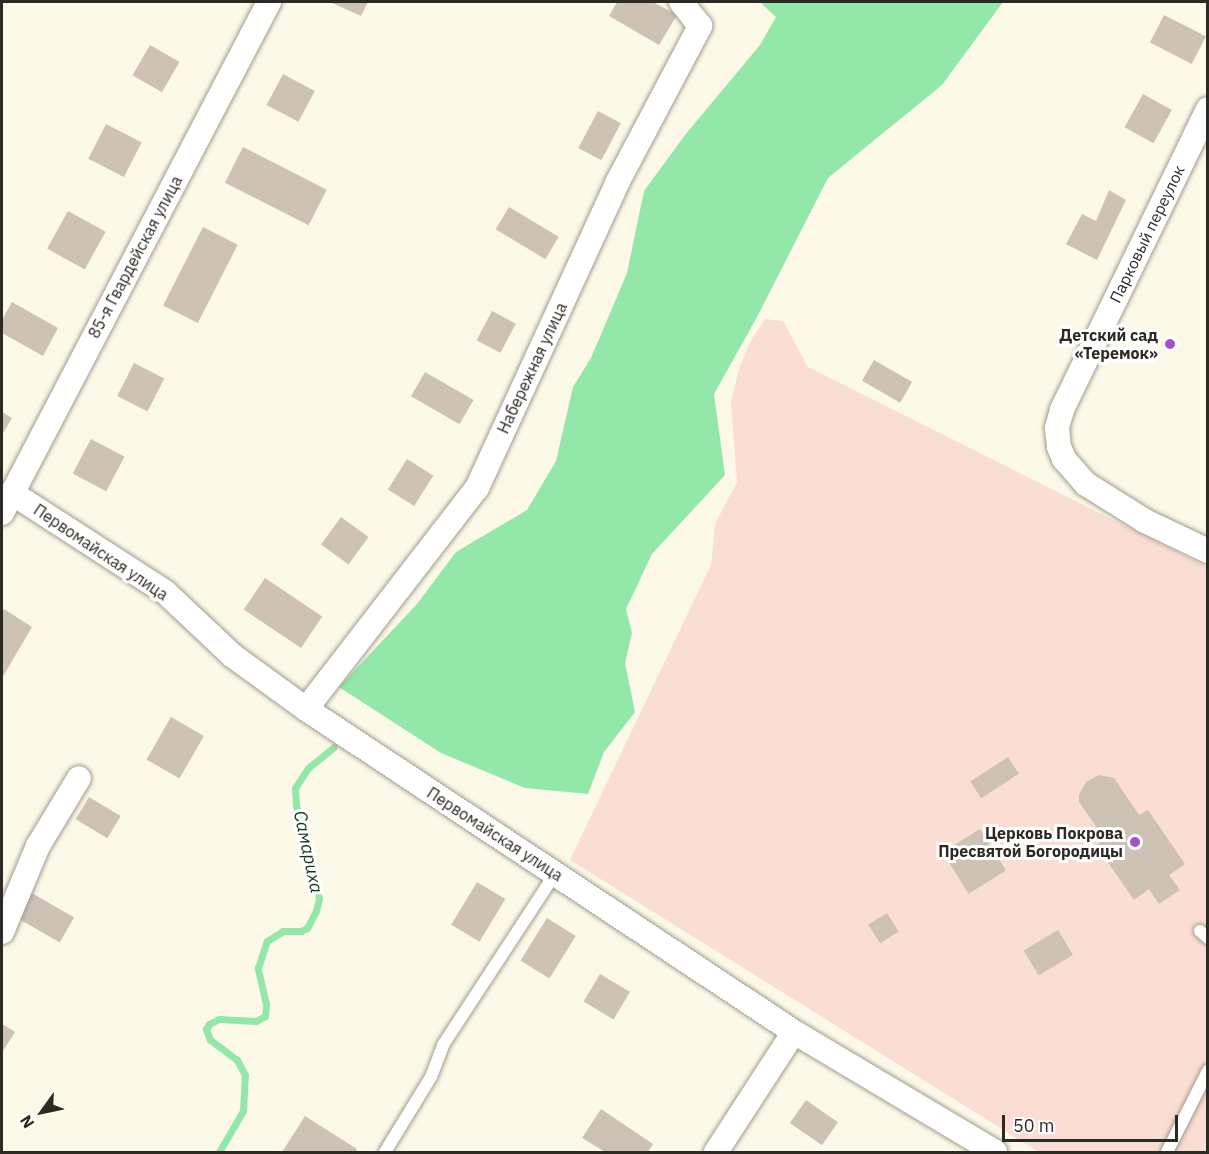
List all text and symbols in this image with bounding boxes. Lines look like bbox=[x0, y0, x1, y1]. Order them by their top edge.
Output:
street label: Парковый переулок bbox=[1105, 162, 1189, 306]
street label: 85-я Гвардейская улица bbox=[84, 172, 186, 342]
street label: Набережная улица bbox=[493, 299, 571, 437]
place label: Детский сад «Теремок» bbox=[1059, 325, 1158, 363]
marker: Детский сад «Теремок» bbox=[1163, 337, 1177, 351]
street label: Первомайская улица bbox=[30, 500, 172, 604]
street label: Первомайская улица bbox=[424, 783, 566, 885]
water label: Самариха bbox=[289, 809, 327, 895]
place label: Церковь Покрова Пресвятой Богородицы bbox=[938, 823, 1123, 861]
marker: Церковь Покрова Пресвятой Богородицы bbox=[1128, 835, 1142, 849]
north arrow bbox=[12, 1082, 72, 1142]
scale bar bbox=[1005, 1103, 1180, 1141]
text: N bbox=[15, 1111, 38, 1132]
text: 50 m bbox=[1013, 1114, 1055, 1137]

